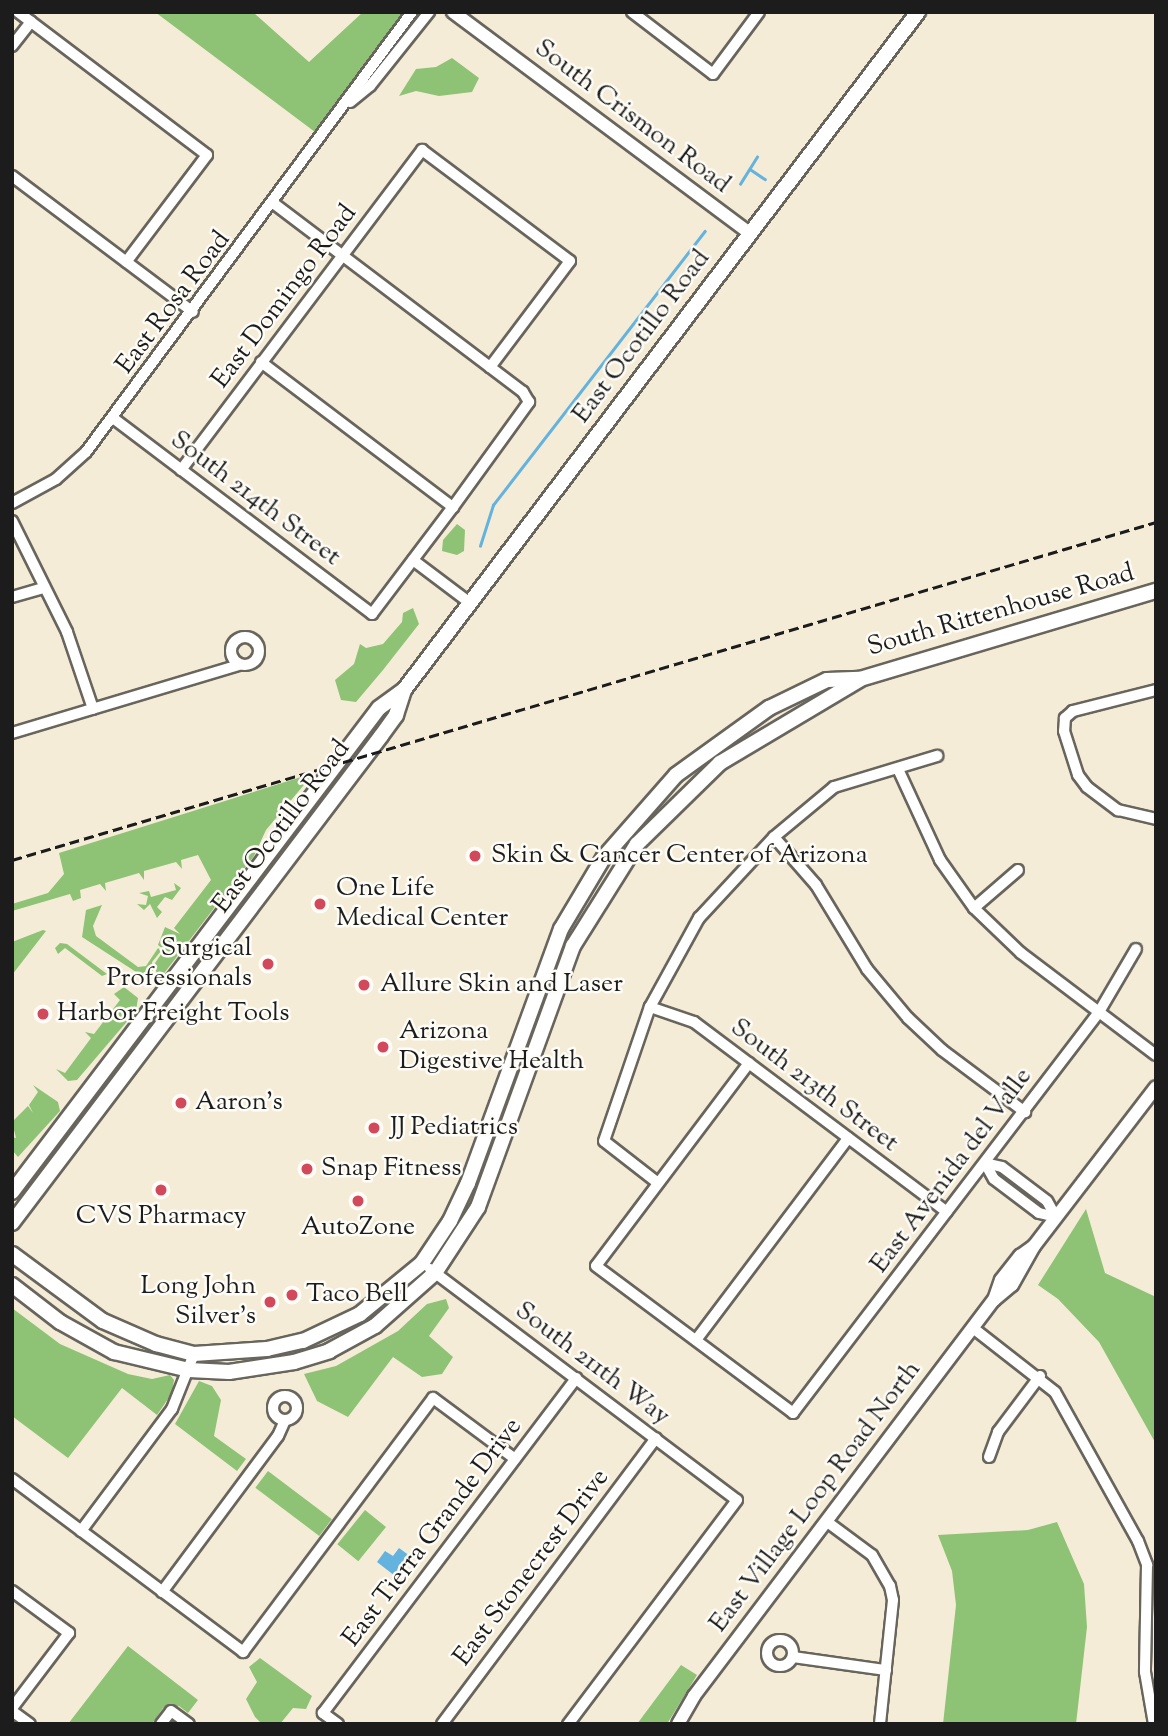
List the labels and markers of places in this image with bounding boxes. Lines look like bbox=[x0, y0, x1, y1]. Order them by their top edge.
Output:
place label: Skin & Cancer Center of Arizona bbox=[491, 840, 868, 872]
marker: Skin & Cancer Center of Arizona bbox=[465, 846, 485, 866]
place label: One Life Medical Center bbox=[336, 873, 508, 934]
marker: One Life Medical Center bbox=[310, 894, 330, 914]
place label: Surgical Professionals bbox=[106, 933, 252, 995]
marker: Surgical Professionals bbox=[258, 954, 278, 974]
place label: Allure Skin and Laser bbox=[380, 969, 623, 1001]
marker: Allure Skin and Laser bbox=[354, 975, 374, 995]
place label: Harbor Freight Tools bbox=[57, 998, 289, 1030]
marker: Harbor Freight Tools bbox=[35, 1006, 51, 1022]
place label: Arizona Digestive Health bbox=[399, 1016, 584, 1078]
marker: Arizona Digestive Health bbox=[373, 1037, 393, 1057]
place label: Aaron's bbox=[195, 1087, 283, 1119]
marker: Aaron's bbox=[173, 1095, 189, 1111]
place label: JJ Pediatrics bbox=[390, 1112, 518, 1144]
marker: JJ Pediatrics bbox=[364, 1118, 384, 1138]
place label: Snap Fitness bbox=[321, 1153, 461, 1185]
marker: Snap Fitness bbox=[299, 1161, 315, 1177]
marker: CVS Pharmacy bbox=[153, 1182, 169, 1198]
marker: AutoZone bbox=[350, 1193, 366, 1209]
place label: CVS Pharmacy bbox=[76, 1201, 246, 1233]
place label: AutoZone bbox=[301, 1212, 415, 1244]
place label: Long John Silver's bbox=[141, 1271, 256, 1332]
place label: Taco Bell bbox=[306, 1279, 408, 1311]
marker: Taco Bell bbox=[284, 1287, 300, 1303]
marker: Long John Silver's bbox=[262, 1294, 278, 1310]

